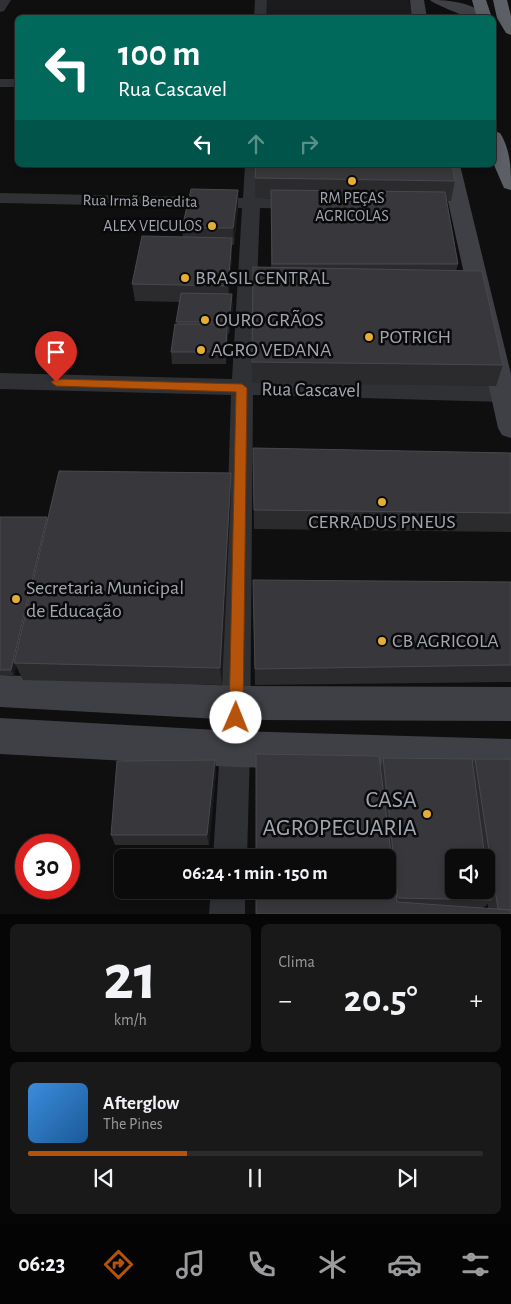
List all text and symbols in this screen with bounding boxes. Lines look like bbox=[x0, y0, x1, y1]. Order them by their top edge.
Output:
icon: left bbox=[35, 35, 100, 100]
text: 100 m bbox=[118, 37, 201, 72]
text: Rua Cascavel bbox=[118, 78, 227, 100]
icon: left bbox=[189, 130, 217, 158]
icon: ahead bbox=[242, 130, 270, 158]
icon: right bbox=[295, 130, 323, 158]
marker: RM PEÇAS AGRICOLAS bbox=[346, 175, 358, 187]
place label: RM PEÇAS AGRICOLAS bbox=[315, 190, 389, 224]
street label: Rua Irmã Benedita bbox=[82, 192, 198, 210]
place label: ALEX VEICULOS bbox=[103, 218, 202, 234]
marker: ALEX VEICULOS bbox=[206, 220, 218, 232]
place label: BRASIL CENTRAL bbox=[195, 268, 330, 288]
marker: BRASIL CENTRAL bbox=[179, 272, 191, 284]
place label: OURO GRÃOS bbox=[215, 309, 324, 330]
marker: OURO GRÃOS bbox=[199, 314, 211, 326]
place label: POTRICH bbox=[379, 327, 451, 347]
pin bbox=[35, 331, 77, 382]
marker: POTRICH bbox=[363, 331, 375, 343]
icon: arrive bbox=[42, 338, 70, 366]
place label: AGRO VEDANA bbox=[211, 340, 332, 360]
marker: AGRO VEDANA bbox=[195, 344, 207, 356]
street label: Rua Cascavel bbox=[261, 379, 361, 401]
marker: CERRADUS PNEUS bbox=[376, 496, 388, 508]
place label: CERRADUS PNEUS bbox=[308, 512, 456, 532]
place label: Secretaria Municipal de Educação bbox=[26, 578, 184, 621]
marker: Secretaria Municipal de Educação bbox=[10, 593, 22, 605]
place label: CB AGRICOLA bbox=[392, 631, 499, 651]
marker: CB AGRICOLA bbox=[376, 635, 388, 647]
position arrow bbox=[209, 691, 261, 743]
place label: CASA AGROPECUARIA bbox=[262, 788, 417, 840]
marker: CASA AGROPECUARIA bbox=[421, 808, 433, 820]
speed limit sign: 30 bbox=[15, 834, 80, 899]
map controls bbox=[445, 849, 495, 899]
button: sound bbox=[445, 849, 495, 899]
text: 06:24 · 1 min · 150 m bbox=[182, 864, 328, 883]
text: 21 bbox=[103, 946, 157, 1011]
text: Clima bbox=[279, 954, 315, 970]
text: 20.5° bbox=[344, 981, 418, 1019]
text: − bbox=[279, 987, 292, 1015]
text: + bbox=[470, 987, 483, 1015]
text: km/h bbox=[114, 1012, 147, 1028]
text: Afterglow bbox=[103, 1094, 179, 1113]
text: The Pines bbox=[103, 1116, 163, 1132]
icon: previous bbox=[90, 1164, 118, 1192]
icon: pause bbox=[241, 1164, 269, 1192]
icon: next bbox=[393, 1164, 421, 1192]
icon: directions bbox=[101, 1247, 136, 1282]
icon: music bbox=[173, 1247, 208, 1282]
icon: phone bbox=[244, 1247, 279, 1282]
icon: climate bbox=[315, 1247, 350, 1282]
icon: car bbox=[387, 1247, 422, 1282]
icon: filters bbox=[458, 1247, 493, 1282]
text: 06:23 bbox=[18, 1253, 65, 1275]

